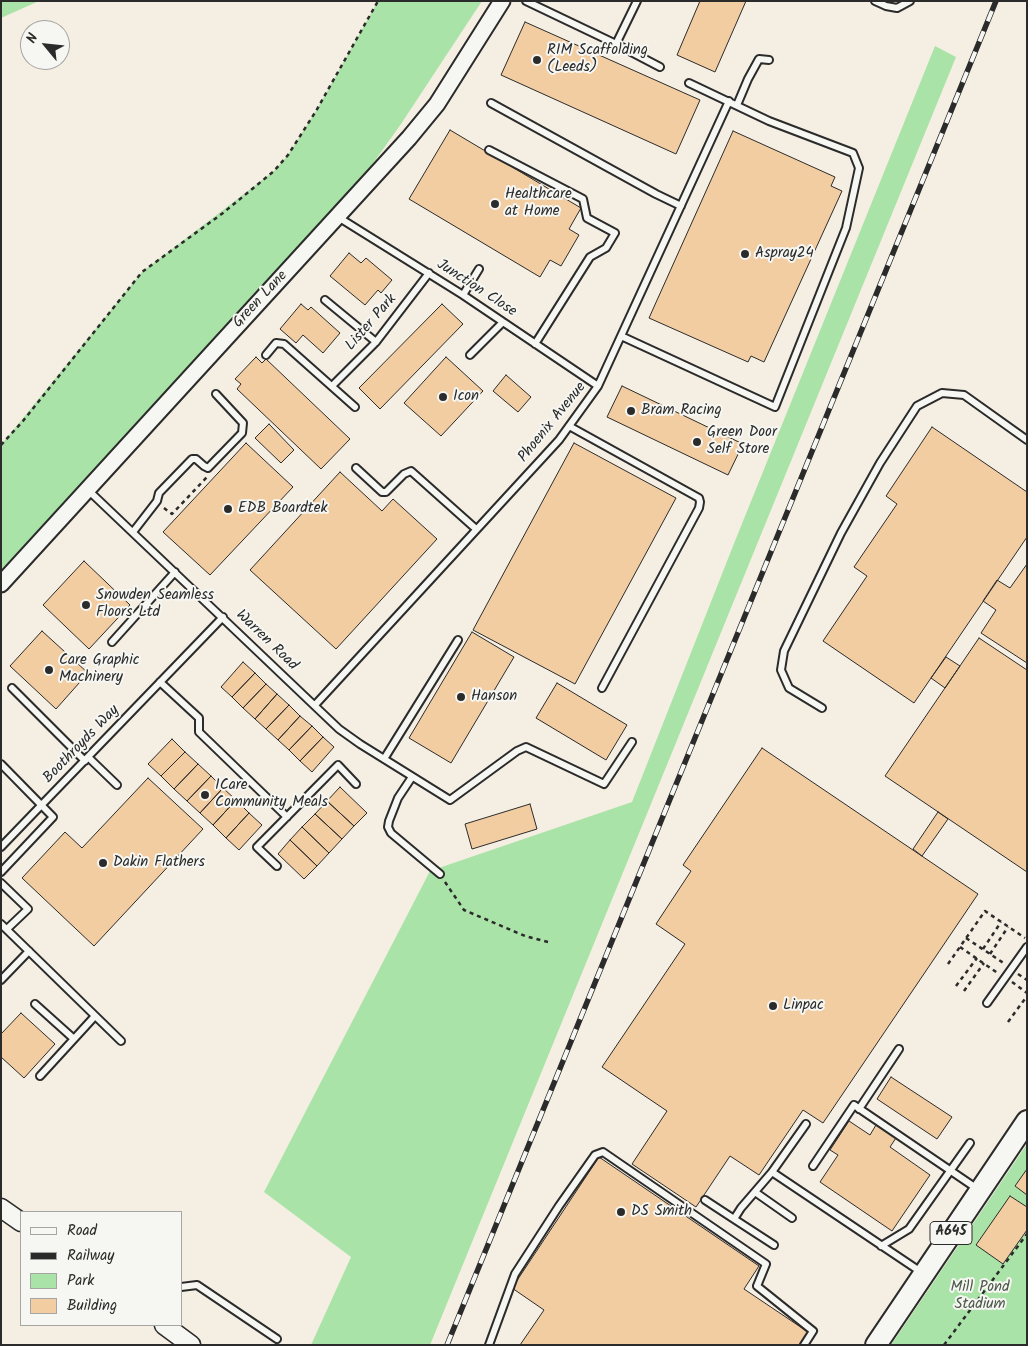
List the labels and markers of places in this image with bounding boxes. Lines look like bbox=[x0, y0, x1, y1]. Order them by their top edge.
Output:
place label: RIM Scaffolding (Leeds) bbox=[547, 42, 648, 77]
marker: RIM Scaffolding (Leeds) bbox=[531, 54, 543, 66]
place label: Healthcare at Home bbox=[505, 186, 572, 221]
marker: Healthcare at Home bbox=[489, 198, 501, 210]
place label: Aspray24 bbox=[755, 245, 814, 263]
marker: Aspray24 bbox=[739, 248, 751, 260]
place label: Icon bbox=[453, 388, 479, 406]
marker: Icon bbox=[437, 391, 449, 403]
place label: Bram Racing bbox=[641, 402, 722, 420]
marker: Bram Racing bbox=[625, 405, 637, 417]
place label: Green Door Self Store bbox=[707, 424, 777, 459]
marker: Green Door Self Store bbox=[691, 436, 703, 448]
place label: EDB Boardtek bbox=[238, 500, 327, 518]
marker: EDB Boardtek bbox=[222, 503, 234, 515]
place label: Snowden Seamless Floors Ltd bbox=[96, 587, 214, 622]
marker: Snowden Seamless Floors Ltd bbox=[80, 599, 92, 611]
place label: Care Graphic Machinery bbox=[59, 652, 139, 687]
marker: Care Graphic Machinery bbox=[43, 664, 55, 676]
place label: Hanson bbox=[471, 688, 517, 706]
marker: Hanson bbox=[455, 691, 467, 703]
place label: ICare Community Meals bbox=[215, 777, 328, 812]
marker: ICare Community Meals bbox=[199, 789, 211, 801]
place label: Dakin Flathers bbox=[113, 854, 205, 872]
marker: Dakin Flathers bbox=[97, 857, 109, 869]
place label: Linpac bbox=[783, 997, 824, 1015]
marker: Linpac bbox=[767, 1000, 779, 1012]
place label: DS Smith bbox=[631, 1203, 692, 1221]
marker: DS Smith bbox=[615, 1206, 627, 1218]

